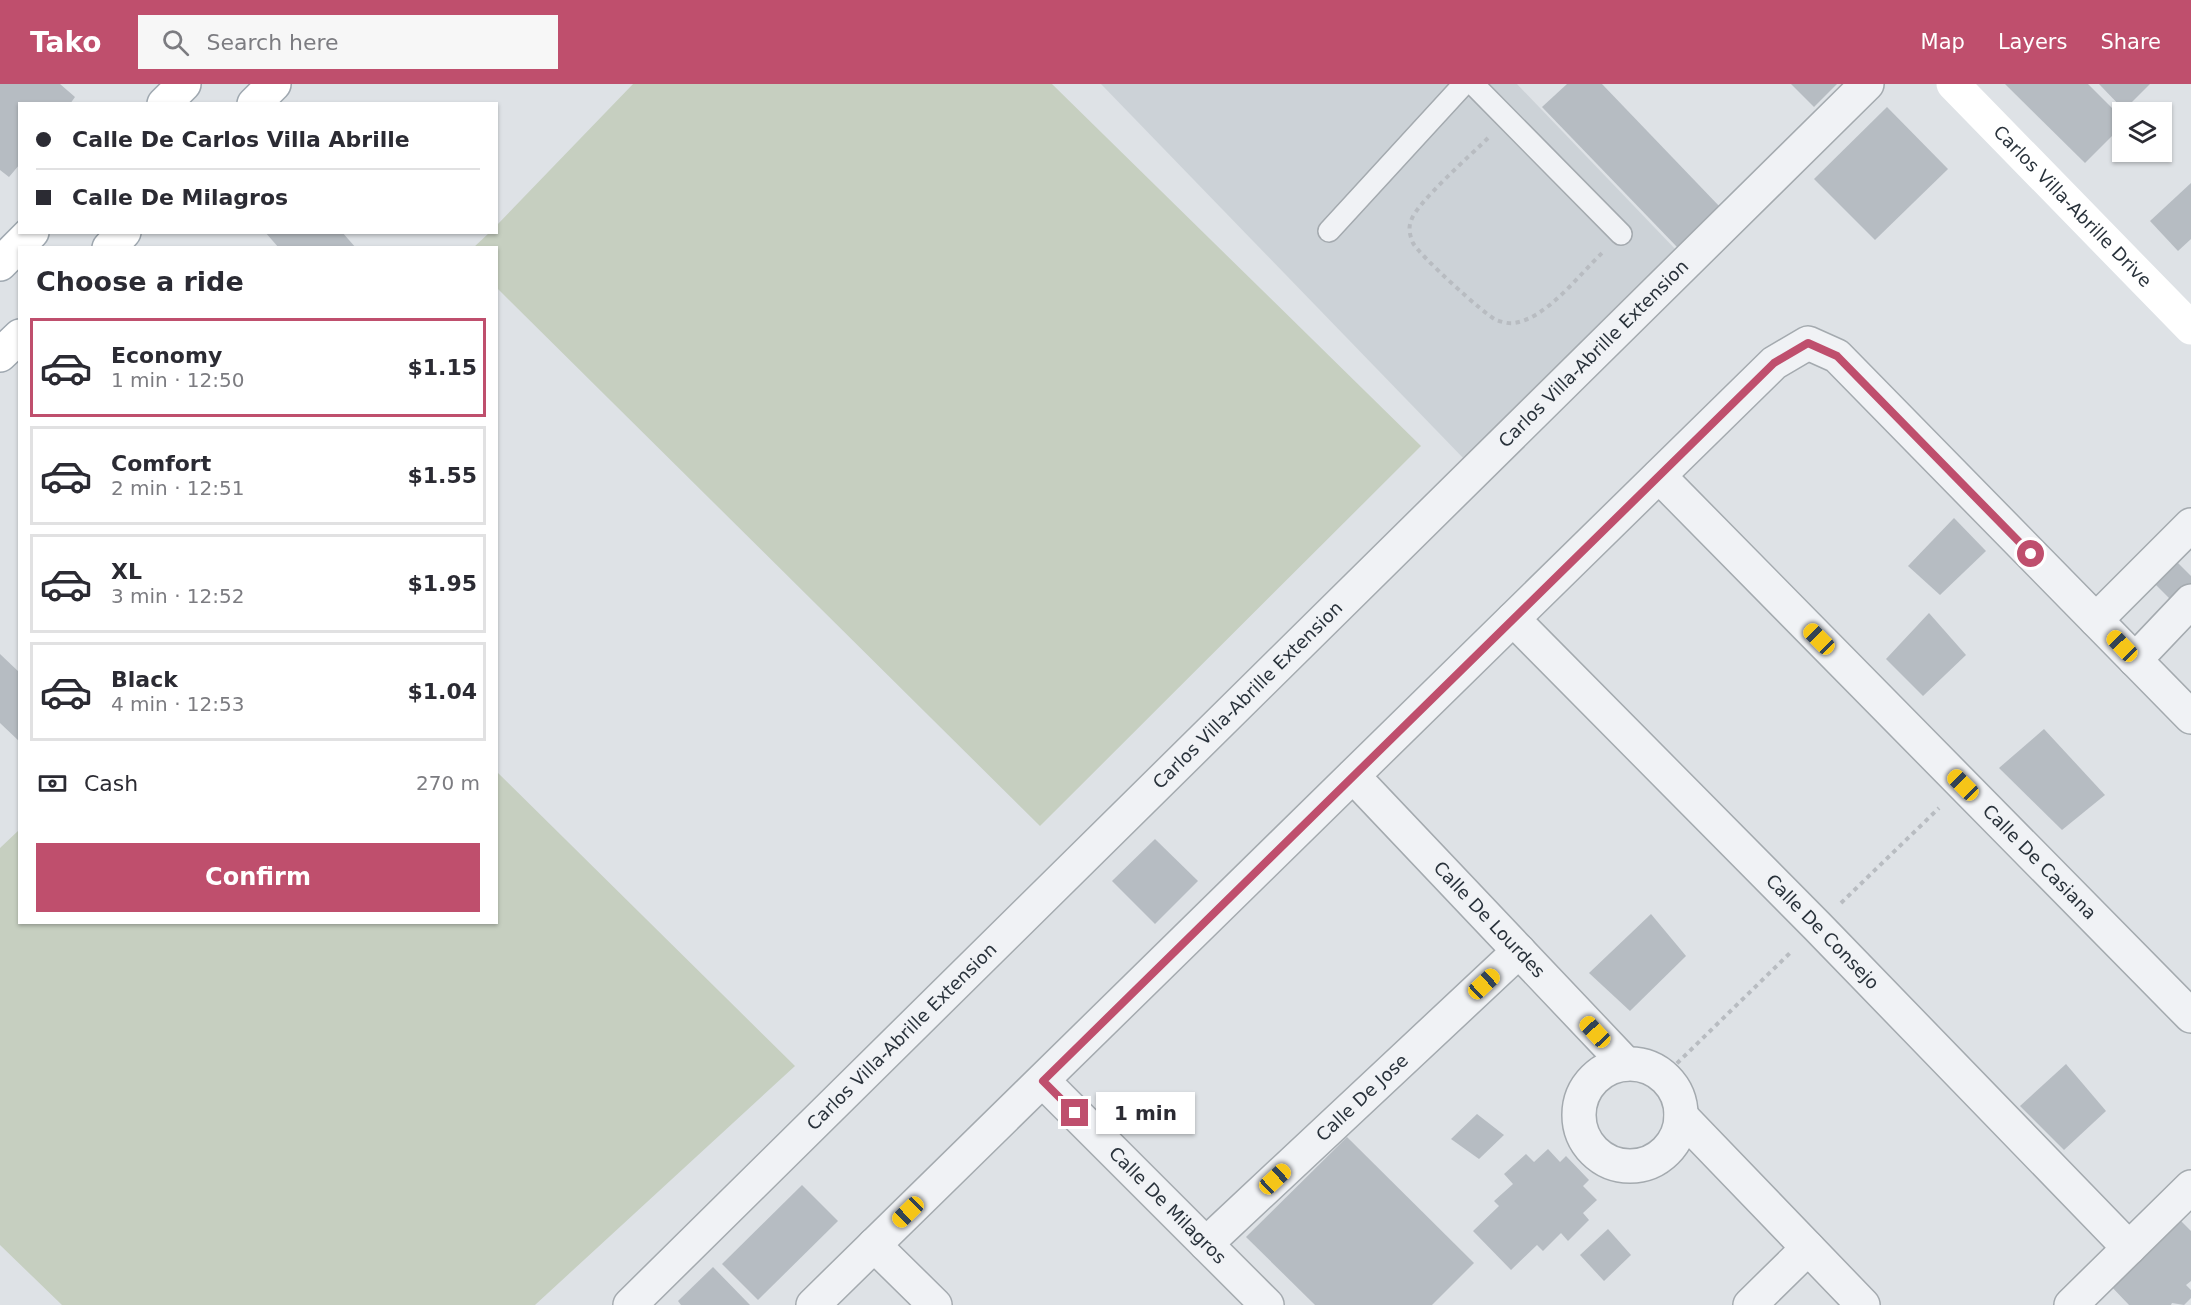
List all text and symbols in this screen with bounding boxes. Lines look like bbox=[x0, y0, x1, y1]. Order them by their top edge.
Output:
search box bbox=[138, 15, 558, 69]
text: Tako bbox=[30, 26, 102, 59]
icon: search bbox=[159, 26, 192, 59]
text: Search here bbox=[207, 30, 339, 55]
text: Map bbox=[1921, 30, 1965, 54]
text: Layers bbox=[1998, 30, 2067, 54]
text: Share bbox=[2100, 30, 2161, 54]
map controls bbox=[2112, 102, 2172, 162]
button: layers bbox=[2112, 102, 2172, 162]
street label: Carlos Villa-Abrille Drive bbox=[1989, 121, 2156, 291]
text: Calle De Carlos Villa Abrille bbox=[72, 127, 410, 152]
text: Calle De Milagros bbox=[72, 185, 288, 210]
street label: Carlos Villa-Abrille Extension bbox=[1494, 255, 1692, 451]
text: Choose a ride bbox=[36, 266, 244, 297]
icon: car bbox=[39, 341, 93, 395]
text: Economy bbox=[111, 343, 222, 368]
text: $1.15 bbox=[407, 355, 477, 380]
text: 1 min · 12:50 bbox=[111, 368, 245, 392]
icon: car bbox=[39, 449, 93, 503]
text: Comfort bbox=[111, 451, 211, 476]
text: $1.55 bbox=[407, 463, 477, 488]
text: 2 min · 12:51 bbox=[111, 476, 245, 500]
route start bbox=[2017, 540, 2044, 567]
icon: car bbox=[39, 557, 93, 611]
text: XL bbox=[111, 559, 142, 584]
text: $1.95 bbox=[407, 571, 477, 596]
text: 3 min · 12:52 bbox=[111, 584, 245, 608]
street label: Carlos Villa-Abrille Extension bbox=[1148, 597, 1346, 793]
car bbox=[1800, 620, 1838, 658]
car bbox=[2103, 627, 2141, 665]
icon: car bbox=[39, 665, 93, 719]
text: Black bbox=[111, 667, 178, 692]
text: $1.04 bbox=[407, 679, 477, 704]
text: 4 min · 12:53 bbox=[111, 692, 245, 716]
car bbox=[1944, 766, 1982, 804]
icon: cash bbox=[36, 767, 69, 800]
text: Cash bbox=[84, 771, 138, 796]
text: 270 m bbox=[416, 771, 480, 795]
street label: Calle De Casiana bbox=[1979, 800, 2101, 923]
button: Confirm bbox=[36, 843, 480, 912]
street label: Calle De Lourdes bbox=[1430, 857, 1550, 982]
street label: Calle De Consejo bbox=[1762, 870, 1884, 993]
street label: Carlos Villa-Abrille Extension bbox=[802, 938, 1001, 1134]
car bbox=[1465, 965, 1503, 1003]
car bbox=[1576, 1013, 1614, 1051]
street label: Calle De Jose bbox=[1312, 1049, 1412, 1145]
callout: 1 min bbox=[1096, 1092, 1195, 1134]
route end bbox=[1061, 1099, 1088, 1126]
text: 1 min bbox=[1114, 1101, 1177, 1125]
street label: Calle De Milagros bbox=[1105, 1142, 1231, 1268]
car bbox=[1256, 1160, 1294, 1198]
car bbox=[889, 1193, 927, 1231]

